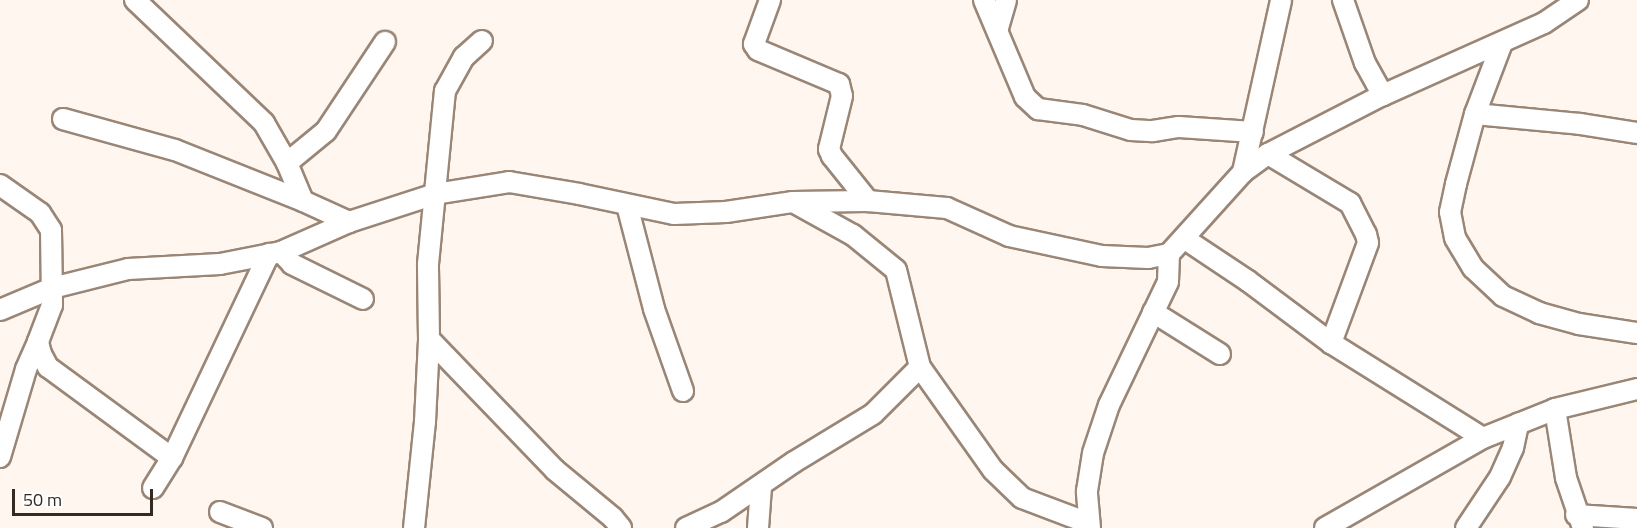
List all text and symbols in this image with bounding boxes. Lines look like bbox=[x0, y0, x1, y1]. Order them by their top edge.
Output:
scale bar bbox=[15, 477, 156, 515]
text: 50 m bbox=[23, 486, 62, 513]

